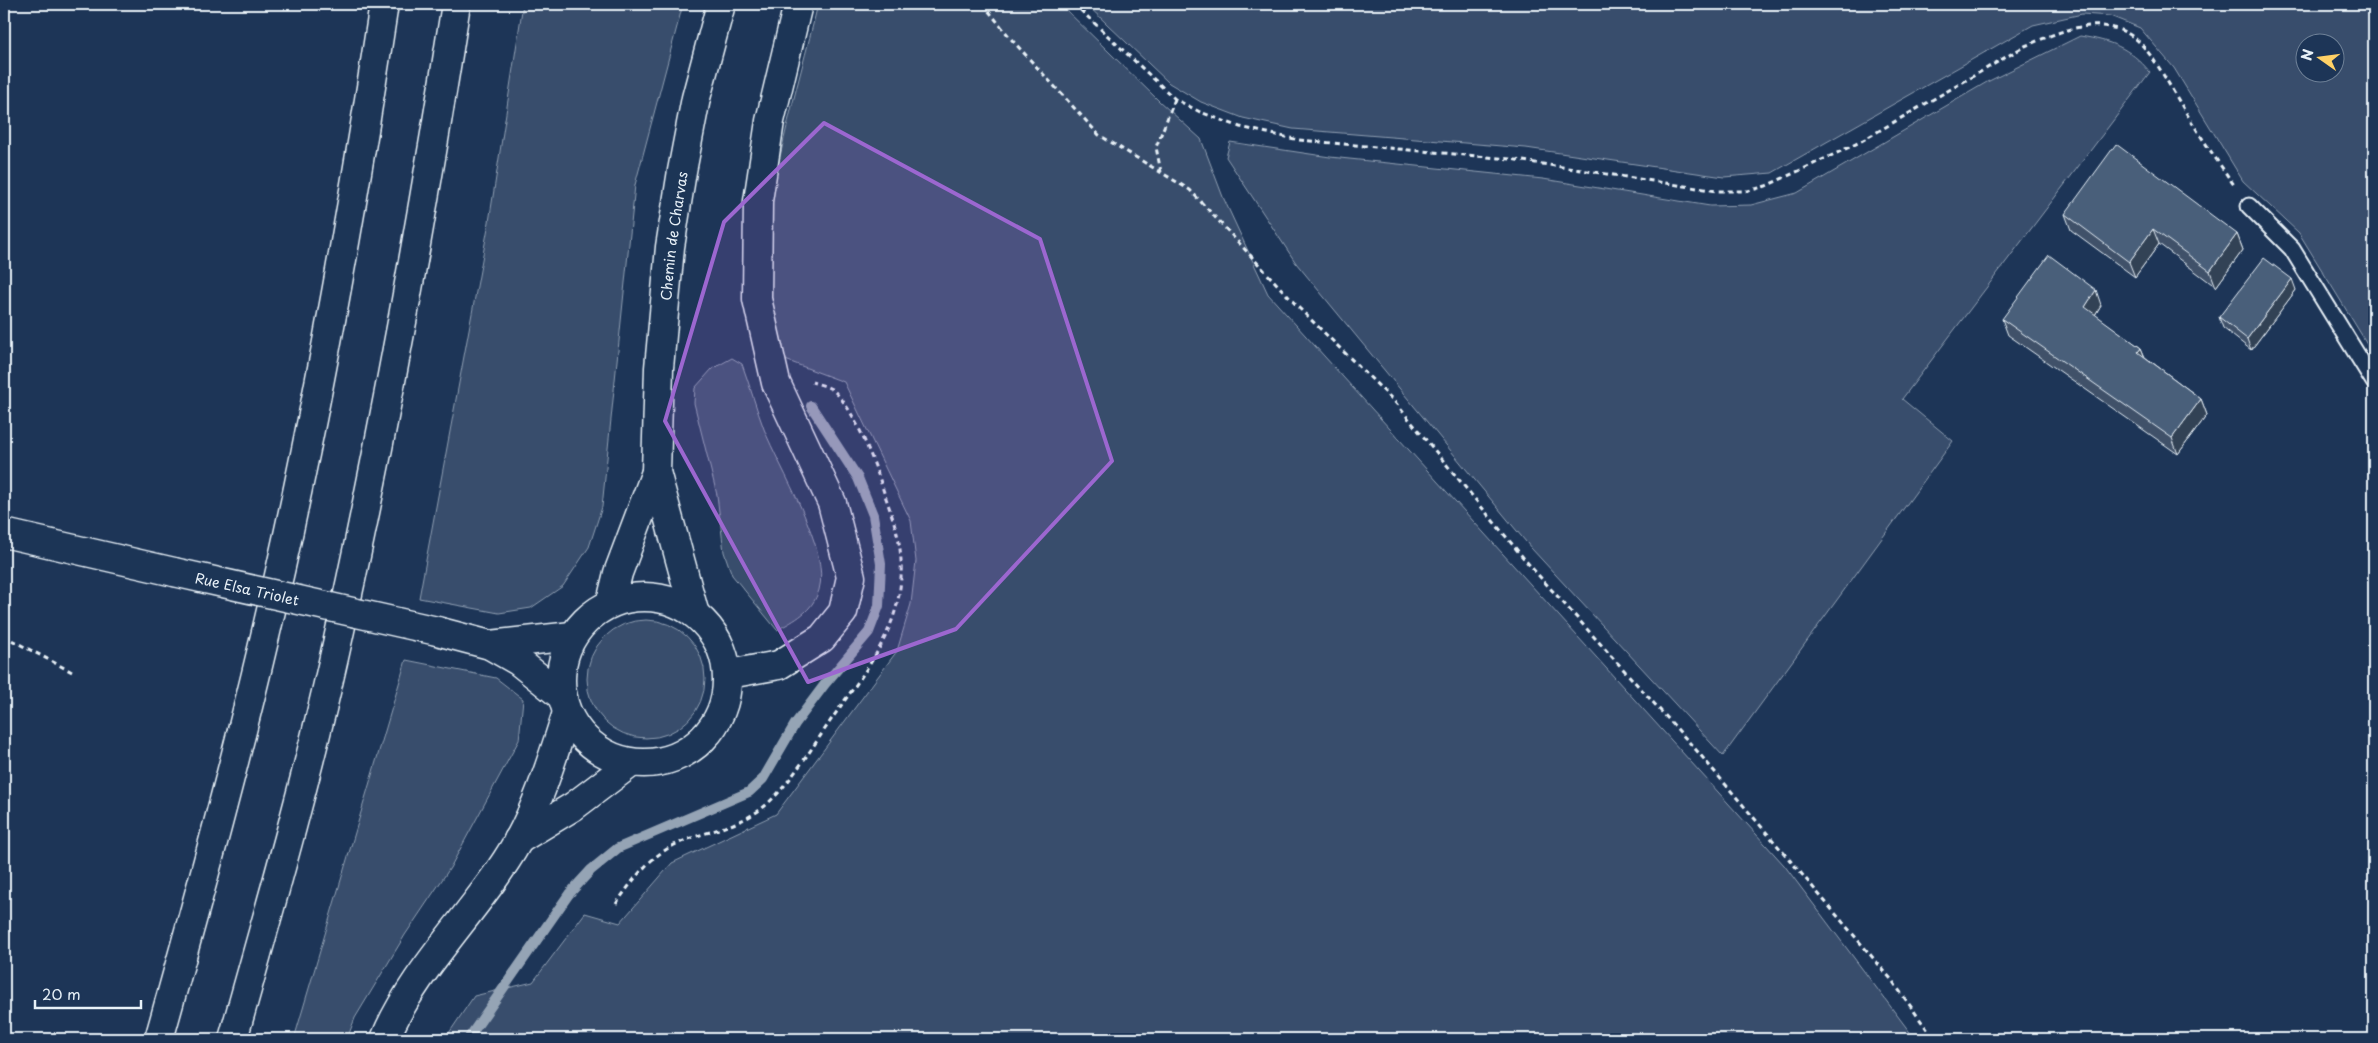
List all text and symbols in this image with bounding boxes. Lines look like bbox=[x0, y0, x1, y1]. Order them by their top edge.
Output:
north arrow bbox=[2296, 32, 2346, 82]
text: N bbox=[2295, 47, 2318, 63]
street label: Chemin de Charvas bbox=[655, 170, 692, 301]
street label: Rue Elsa Triolet bbox=[193, 567, 301, 610]
scale bar bbox=[35, 978, 141, 1010]
text: 20 m bbox=[42, 982, 81, 1005]

